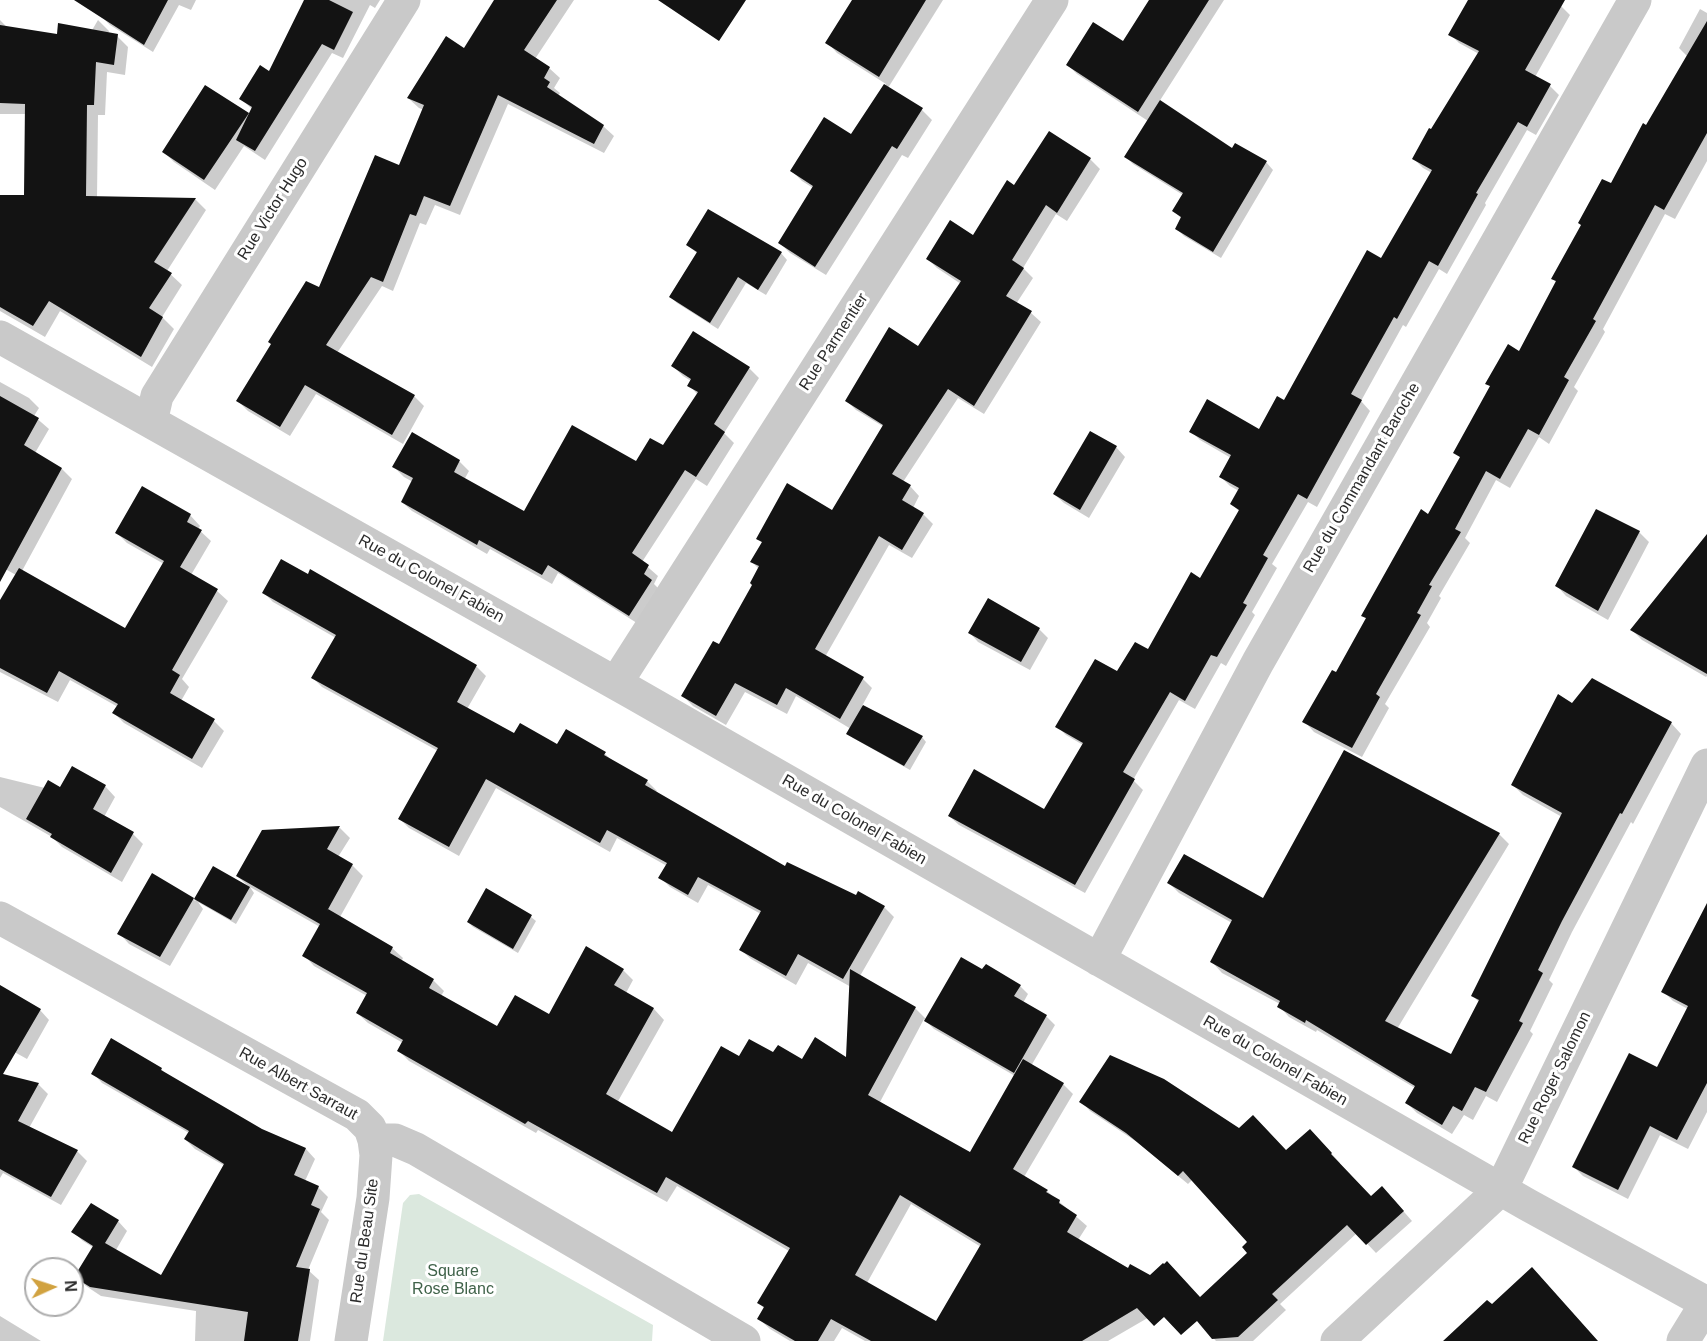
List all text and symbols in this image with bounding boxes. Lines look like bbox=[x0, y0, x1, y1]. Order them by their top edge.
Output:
street label: Rue Victor Hugo bbox=[234, 154, 312, 264]
street label: Rue Parmentier bbox=[795, 290, 873, 394]
street label: Rue du Commandant Baroche bbox=[1300, 380, 1424, 576]
street label: Rue du Colonel Fabien bbox=[355, 531, 507, 627]
street label: Rue du Colonel Fabien bbox=[778, 771, 930, 869]
street label: Rue Roger Salomon bbox=[1515, 1009, 1595, 1147]
street label: Rue du Colonel Fabien bbox=[1199, 1012, 1351, 1110]
street label: Rue Albert Sarraut bbox=[235, 1043, 361, 1125]
street label: Rue du Beau Site bbox=[347, 1178, 383, 1304]
north arrow bbox=[24, 1257, 84, 1317]
park label: Square Rose Blanc bbox=[412, 1262, 494, 1300]
text: N bbox=[62, 1280, 79, 1292]

